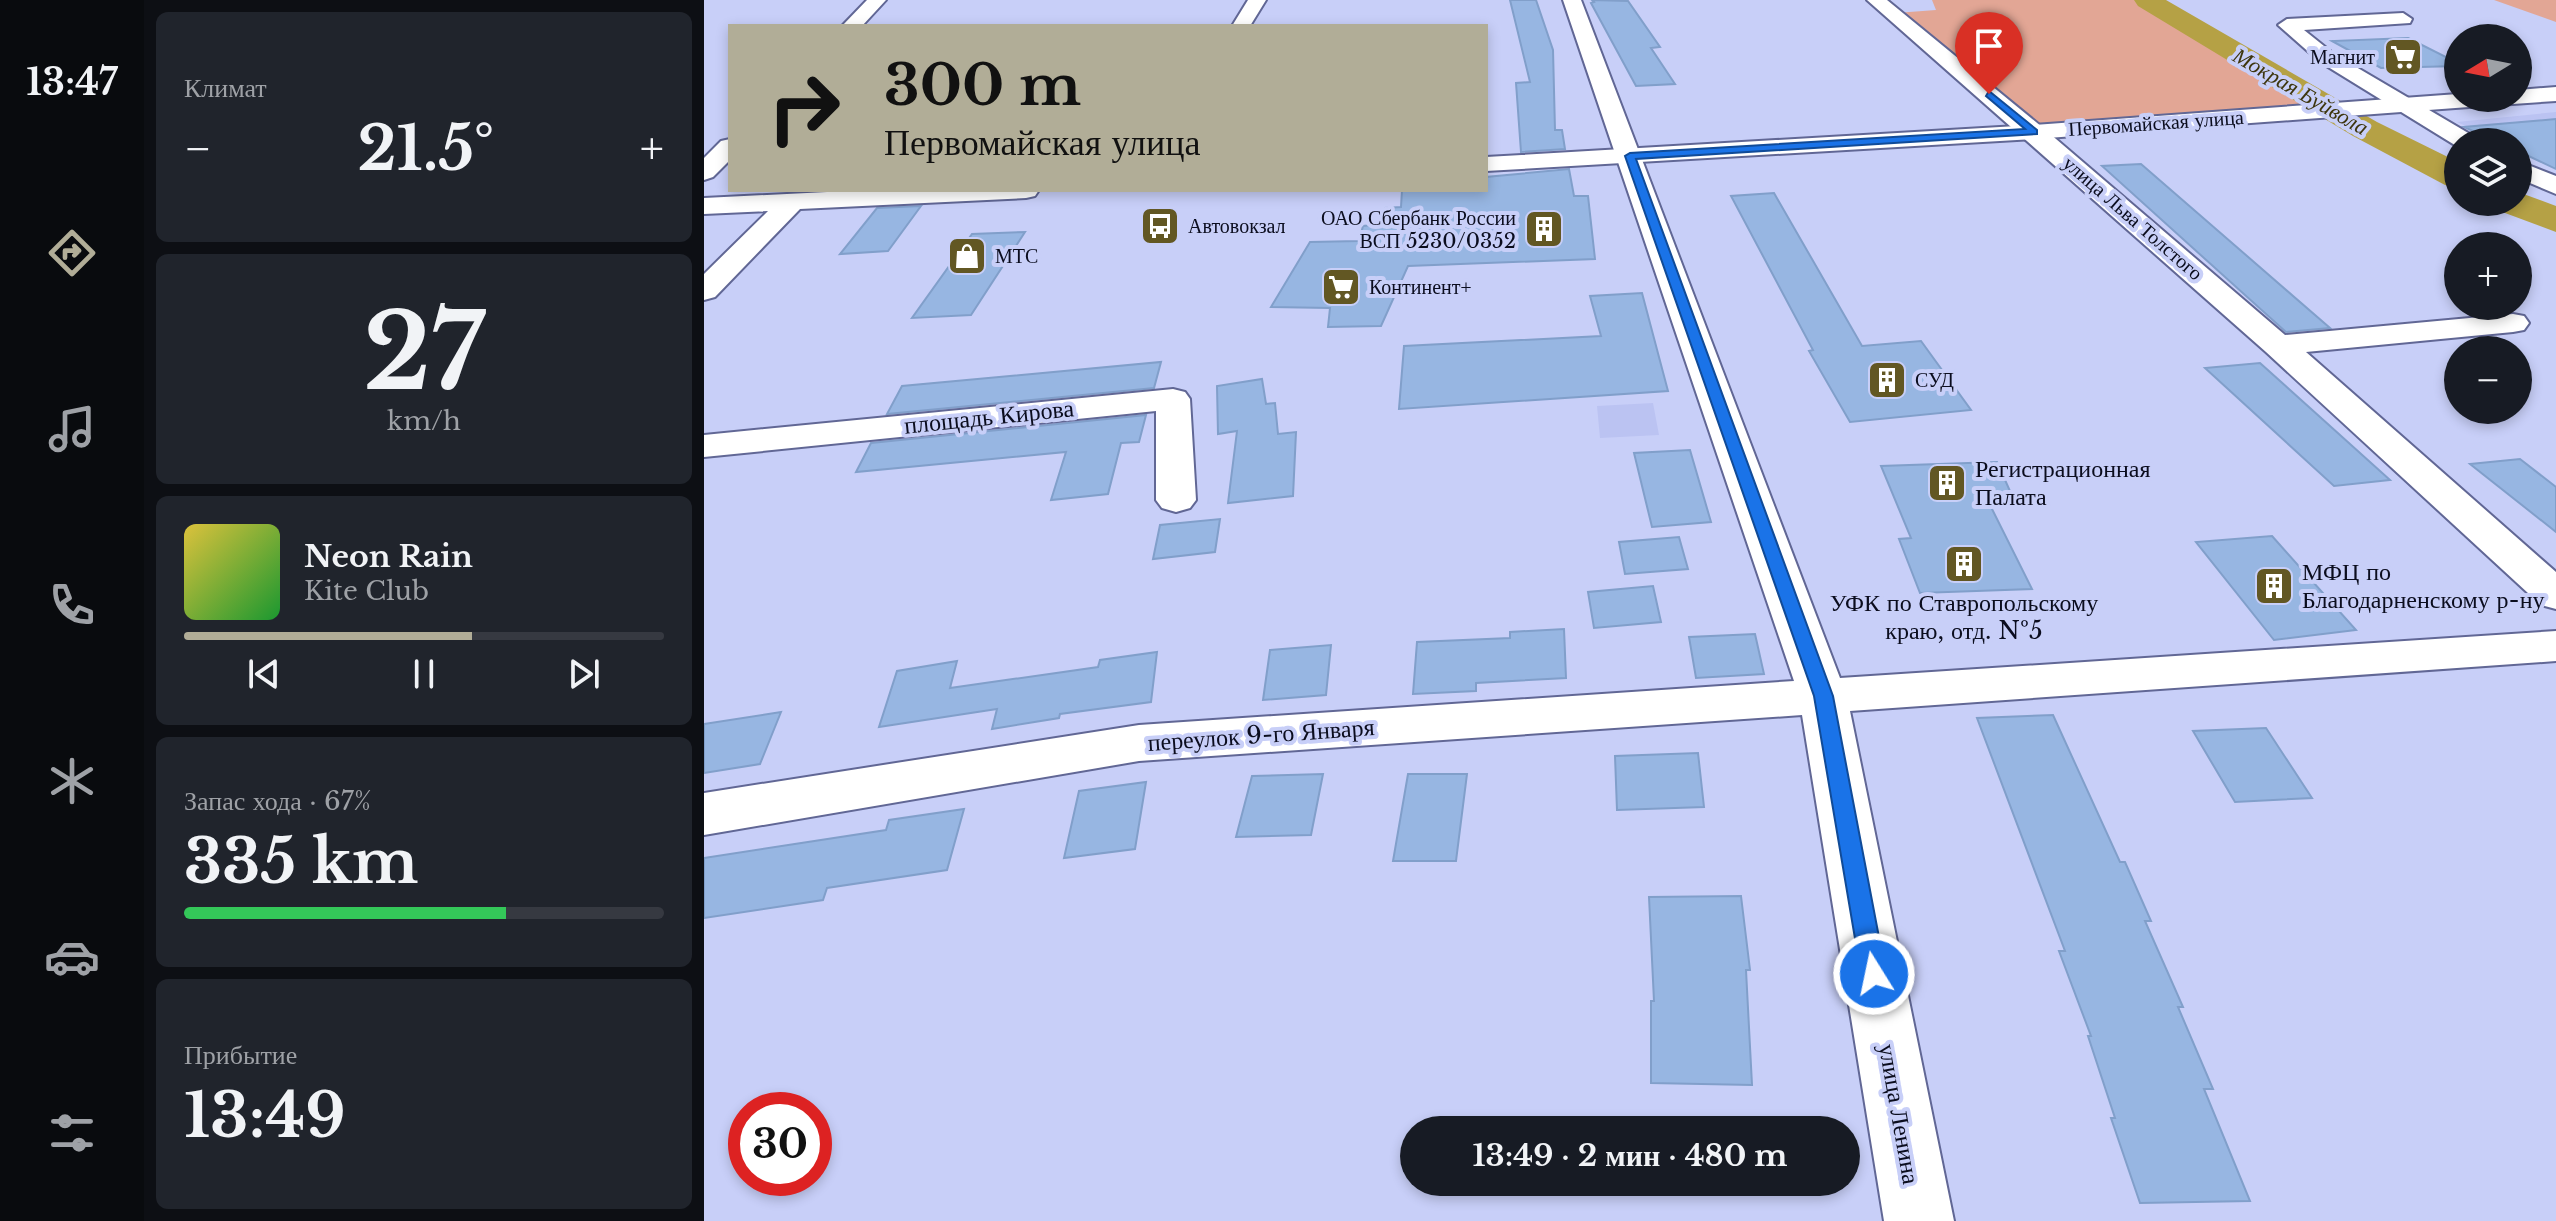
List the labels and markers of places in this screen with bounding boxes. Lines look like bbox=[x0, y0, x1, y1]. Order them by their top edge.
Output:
pin bbox=[1955, 12, 2023, 94]
supermarket icon: Магнит bbox=[2382, 36, 2424, 78]
place label: Магнит bbox=[2310, 45, 2375, 69]
bus stop icon: Автовокзал bbox=[1139, 205, 1181, 247]
place label: ОАО Сбербанк России ВСП 5230/0352 bbox=[1321, 206, 1516, 253]
building icon: ОАО Сбербанк России ВСП 5230/0352 bbox=[1523, 208, 1565, 250]
place label: Автовокзал bbox=[1188, 214, 1286, 238]
shop icon: МТС bbox=[946, 235, 988, 277]
place label: МТС bbox=[995, 244, 1038, 268]
supermarket icon: Континент+ bbox=[1320, 266, 1362, 308]
place label: Континент+ bbox=[1369, 275, 1472, 299]
building icon: СУД bbox=[1866, 359, 1908, 401]
place label: СУД bbox=[1915, 368, 1954, 392]
place label: Регистрационная Палата bbox=[1975, 454, 2151, 511]
building icon: Регистрационная Палата bbox=[1926, 462, 1968, 504]
building icon: УФК по Ставропольскому краю, отд. №5 bbox=[1943, 543, 1985, 585]
place label: МФЦ по Благодарненскому р-ну bbox=[2302, 557, 2545, 614]
building icon: МФЦ по Благодарненскому р-ну bbox=[2253, 565, 2295, 607]
place label: УФК по Ставропольскому краю, отд. №5 bbox=[1830, 588, 2098, 645]

